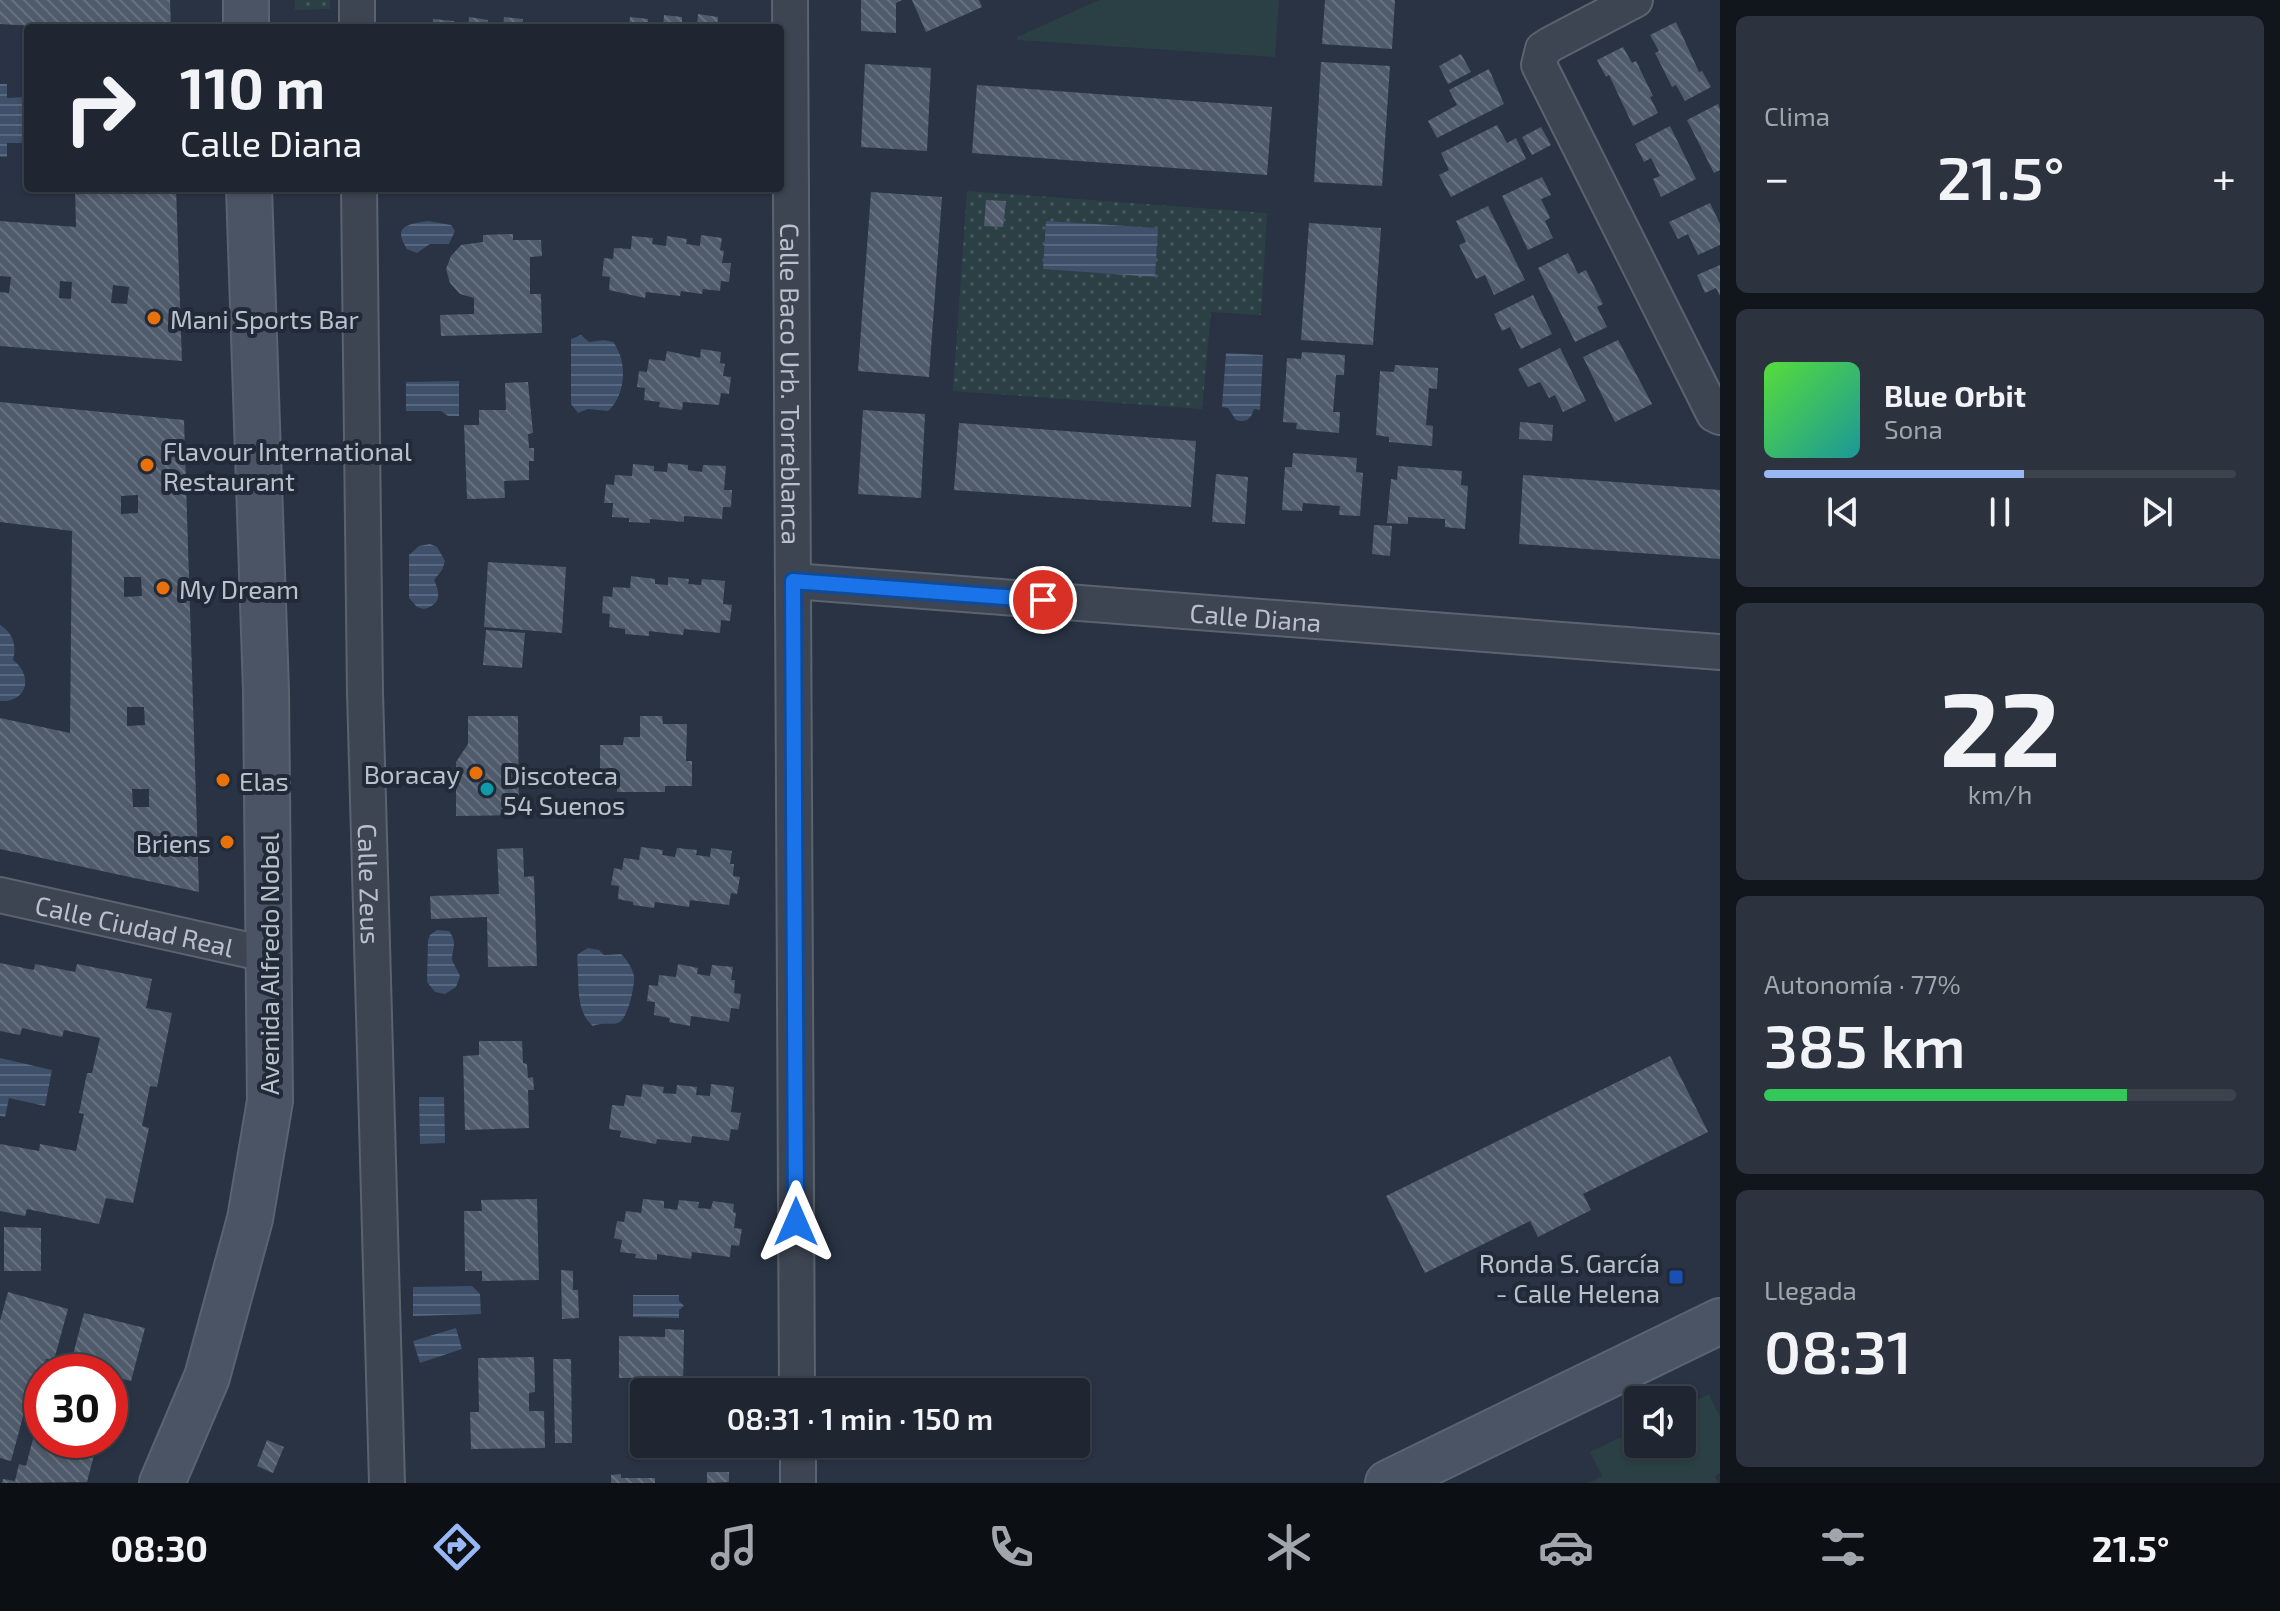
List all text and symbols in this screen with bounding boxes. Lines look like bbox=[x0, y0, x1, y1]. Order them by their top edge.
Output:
text: 110 m bbox=[180, 53, 325, 120]
icon: right bbox=[48, 56, 152, 160]
text: Clima bbox=[1764, 100, 1830, 131]
text: Calle Diana bbox=[180, 121, 362, 164]
text: 21.5° bbox=[1937, 140, 2065, 212]
text: − bbox=[1764, 150, 1790, 203]
text: + bbox=[2212, 150, 2236, 203]
street label: Calle Baco Urb. Torreblanca bbox=[776, 223, 808, 545]
place label: Mani Sports Bar bbox=[170, 303, 359, 334]
marker: Mani Sports Bar bbox=[145, 309, 163, 327]
text: Blue Orbit bbox=[1884, 377, 2026, 413]
text: Sona bbox=[1884, 413, 1943, 444]
place label: Flavour International Restaurant bbox=[163, 435, 412, 496]
marker: Flavour International Restaurant bbox=[138, 456, 156, 474]
icon: previous bbox=[1821, 490, 1865, 534]
icon: pause bbox=[1978, 490, 2022, 534]
icon: next bbox=[2135, 490, 2179, 534]
pin bbox=[1009, 566, 1077, 634]
place label: My Dream bbox=[179, 573, 299, 604]
icon: arrive bbox=[1021, 578, 1065, 622]
marker: My Dream bbox=[154, 579, 172, 597]
street label: Calle Diana bbox=[1189, 596, 1323, 637]
text: 22 bbox=[1940, 663, 2060, 788]
place label: Boracay bbox=[364, 758, 460, 789]
place label: Discoteca 54 Suenos bbox=[503, 759, 625, 820]
marker: Boracay bbox=[467, 764, 485, 782]
place label: Elas bbox=[239, 765, 289, 796]
marker: Elas bbox=[214, 771, 232, 789]
text: km/h bbox=[1968, 778, 2032, 809]
marker: Discoteca 54 Suenos bbox=[478, 780, 496, 798]
street label: Calle Zeus bbox=[353, 823, 388, 945]
place label: Briens bbox=[136, 827, 211, 858]
marker: Briens bbox=[218, 833, 236, 851]
street label: Avenida Alfredo Nobel bbox=[253, 833, 284, 1095]
street label: Calle Ciudad Real bbox=[33, 888, 237, 962]
text: Autonomía · 77% bbox=[1764, 968, 1961, 999]
text: 385 km bbox=[1764, 1008, 1966, 1080]
position arrow bbox=[754, 1180, 838, 1264]
place label: Ronda S. García - Calle Helena bbox=[1479, 1247, 1660, 1308]
marker: Ronda S. García - Calle Helena bbox=[1667, 1268, 1685, 1286]
text: Llegada bbox=[1764, 1274, 1857, 1305]
text: 08:31 bbox=[1764, 1314, 1912, 1386]
speed limit sign: 30 bbox=[24, 1354, 128, 1458]
map controls bbox=[1624, 1386, 1696, 1458]
button: sound bbox=[1624, 1386, 1696, 1458]
text: 08:31 · 1 min · 150 m bbox=[727, 1400, 993, 1436]
icon: directions bbox=[429, 1519, 485, 1575]
icon: music bbox=[706, 1519, 762, 1575]
icon: phone bbox=[983, 1519, 1039, 1575]
icon: climate bbox=[1261, 1519, 1317, 1575]
icon: car bbox=[1538, 1519, 1594, 1575]
icon: filters bbox=[1815, 1519, 1871, 1575]
text: 08:30 bbox=[111, 1526, 208, 1569]
text: 21.5° bbox=[2092, 1526, 2169, 1569]

